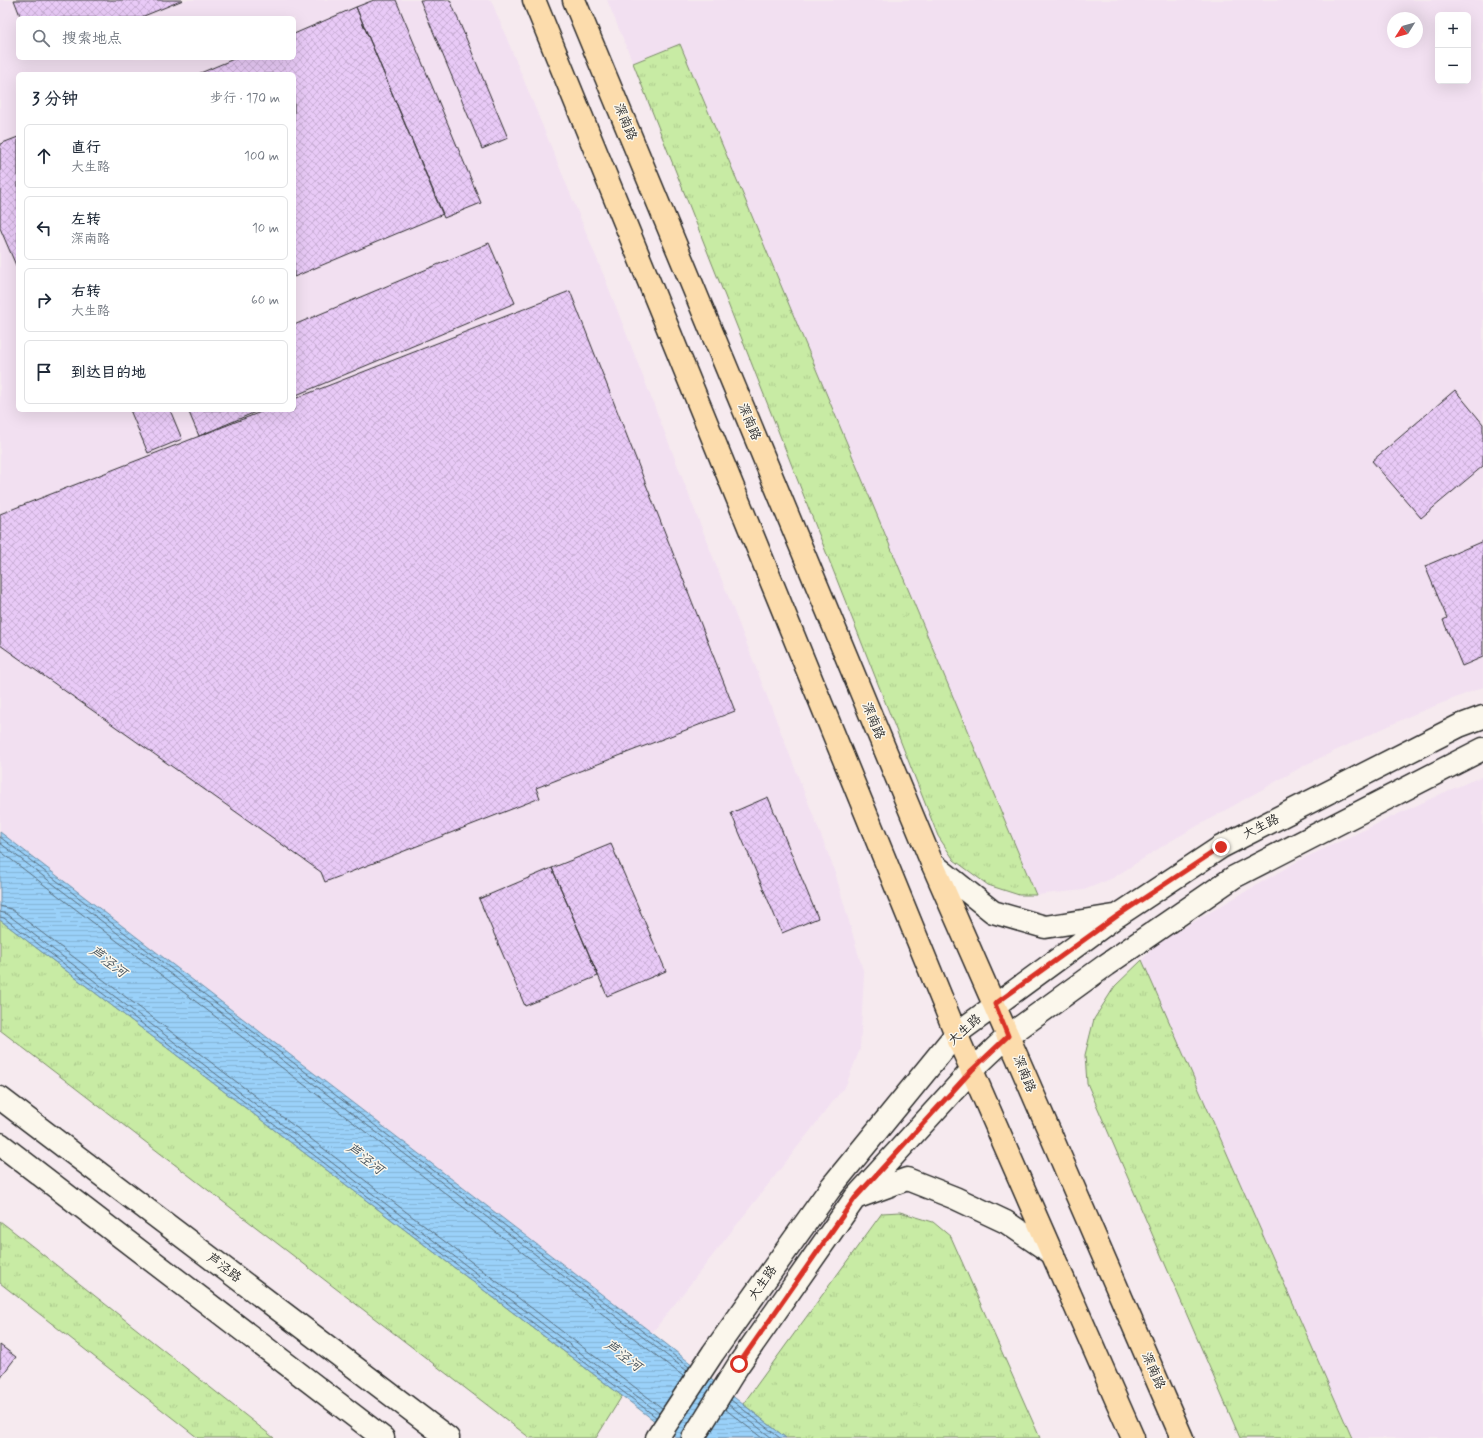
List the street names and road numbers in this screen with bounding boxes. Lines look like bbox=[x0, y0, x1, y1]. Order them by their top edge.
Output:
street label: 深南路 bbox=[610, 101, 640, 143]
street label: 深南路 bbox=[734, 401, 764, 443]
street label: 深南路 bbox=[858, 700, 888, 742]
street label: 大生路 bbox=[1240, 811, 1282, 843]
street label: 大生路 bbox=[945, 1011, 985, 1049]
street label: 深南路 bbox=[1009, 1053, 1039, 1095]
street label: 芦泾路 bbox=[203, 1249, 245, 1287]
street label: 大生路 bbox=[745, 1262, 781, 1304]
street label: 深南路 bbox=[1137, 1350, 1169, 1392]

